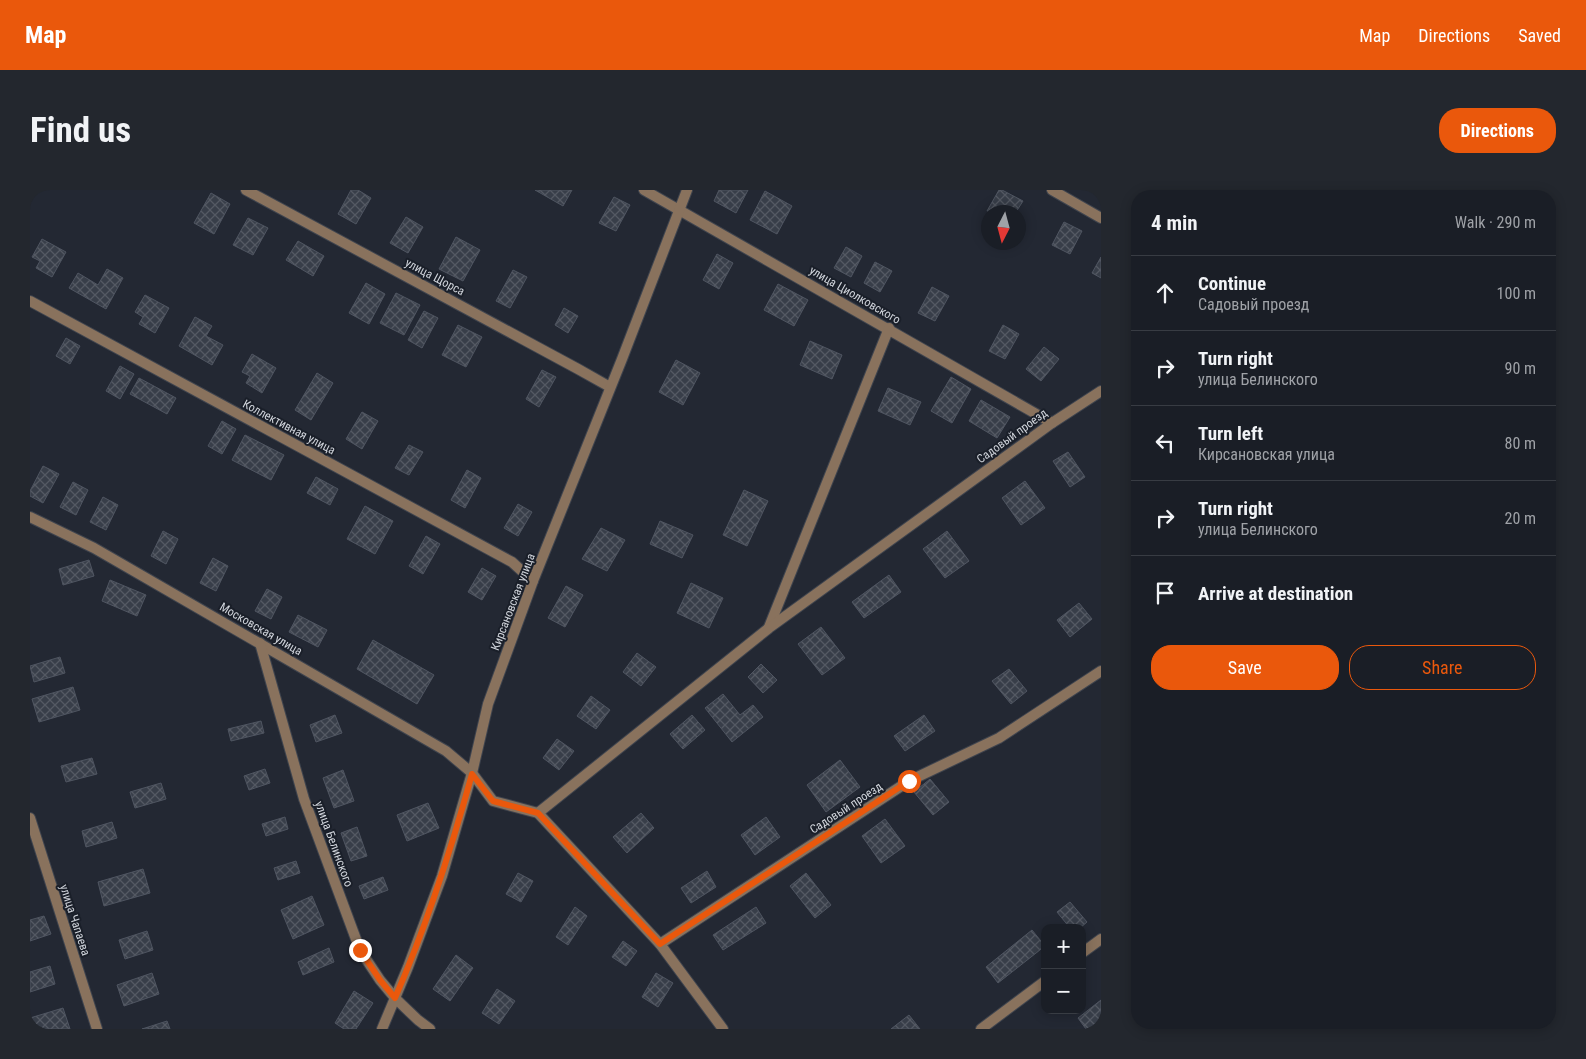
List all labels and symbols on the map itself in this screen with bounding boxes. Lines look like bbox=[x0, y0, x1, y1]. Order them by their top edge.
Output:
north arrow bbox=[981, 205, 1026, 250]
street label: улица Щорса bbox=[403, 256, 467, 299]
street label: улица Циолковского bbox=[807, 263, 903, 327]
street label: Коллективная улица bbox=[240, 397, 338, 457]
street label: Садовый проезд bbox=[974, 405, 1050, 466]
street label: Кирсановская улица bbox=[488, 551, 538, 652]
street label: Московская улица bbox=[217, 600, 305, 658]
route start bbox=[898, 770, 921, 793]
street label: Садовый проезд bbox=[807, 779, 885, 837]
street label: улица Белинского bbox=[312, 799, 356, 889]
street label: улица Чапаева bbox=[57, 883, 93, 958]
route end bbox=[349, 939, 372, 962]

